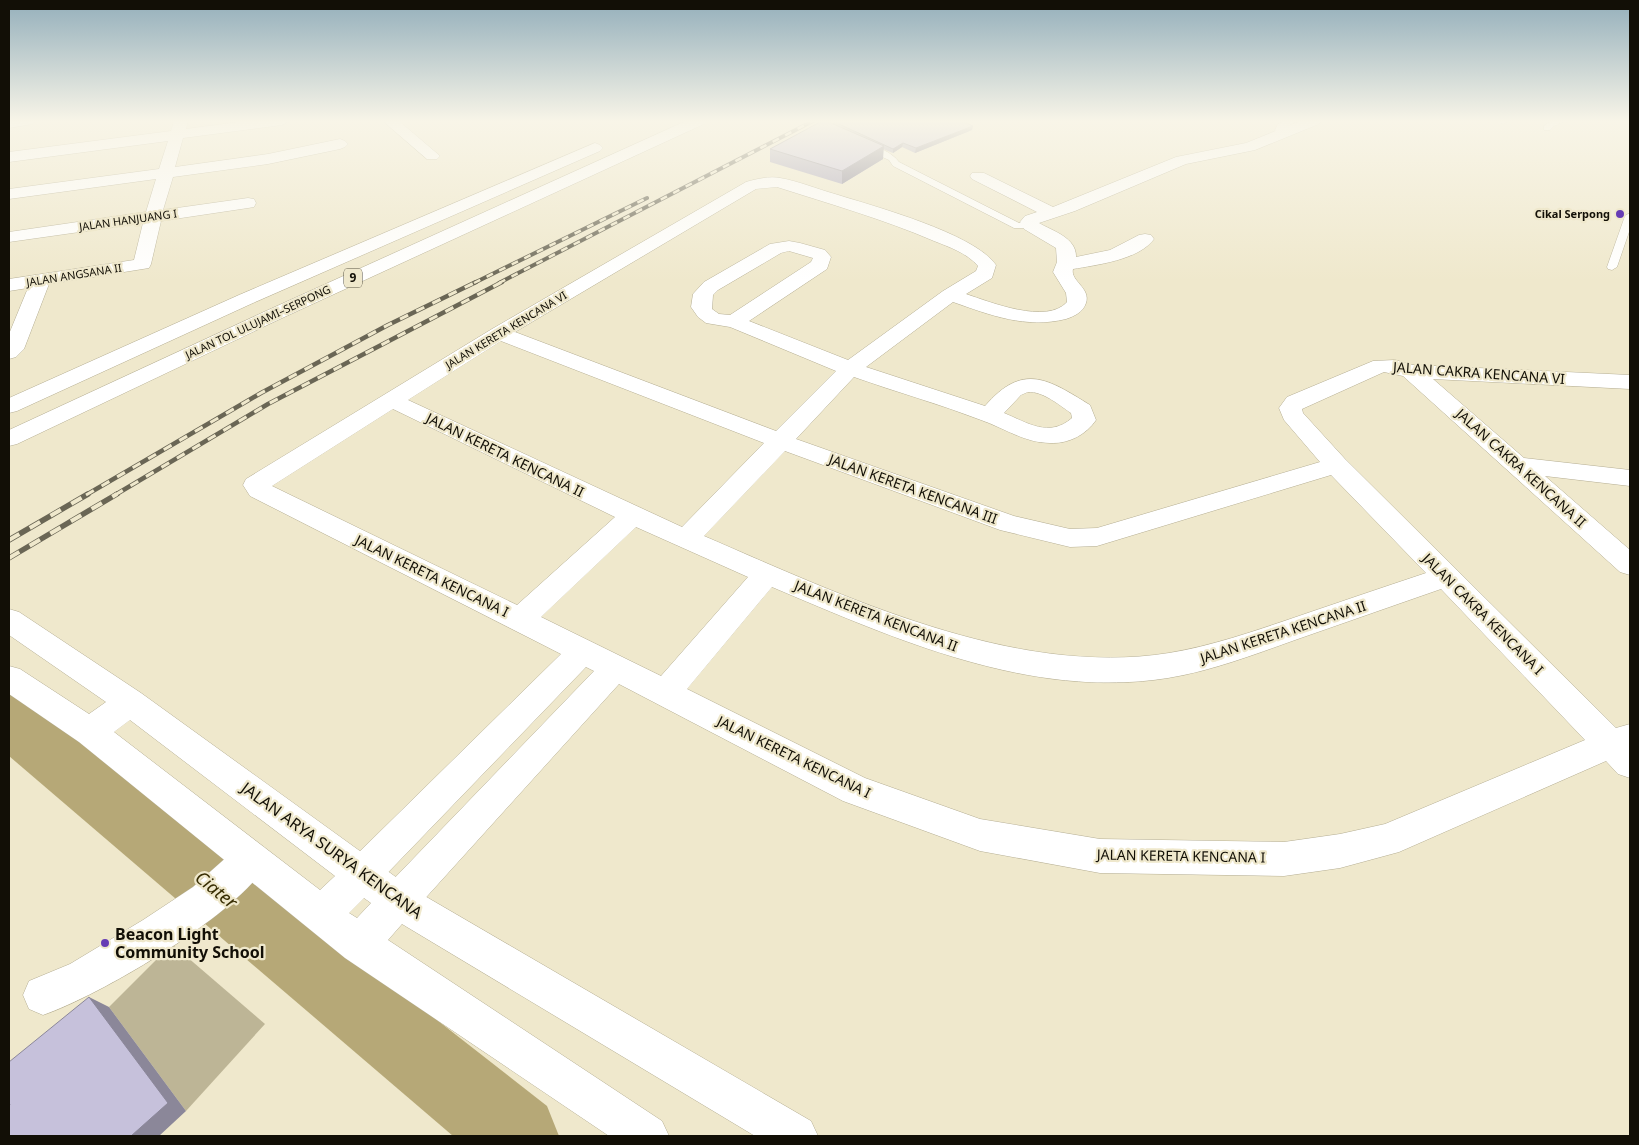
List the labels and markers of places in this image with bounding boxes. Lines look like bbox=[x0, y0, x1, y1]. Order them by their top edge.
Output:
place label: Cikal Serpong bbox=[1535, 206, 1610, 221]
marker: Cikal Serpong bbox=[1614, 208, 1626, 220]
place label: Beacon Light Community School bbox=[115, 923, 265, 963]
marker: Beacon Light Community School bbox=[99, 937, 111, 949]

